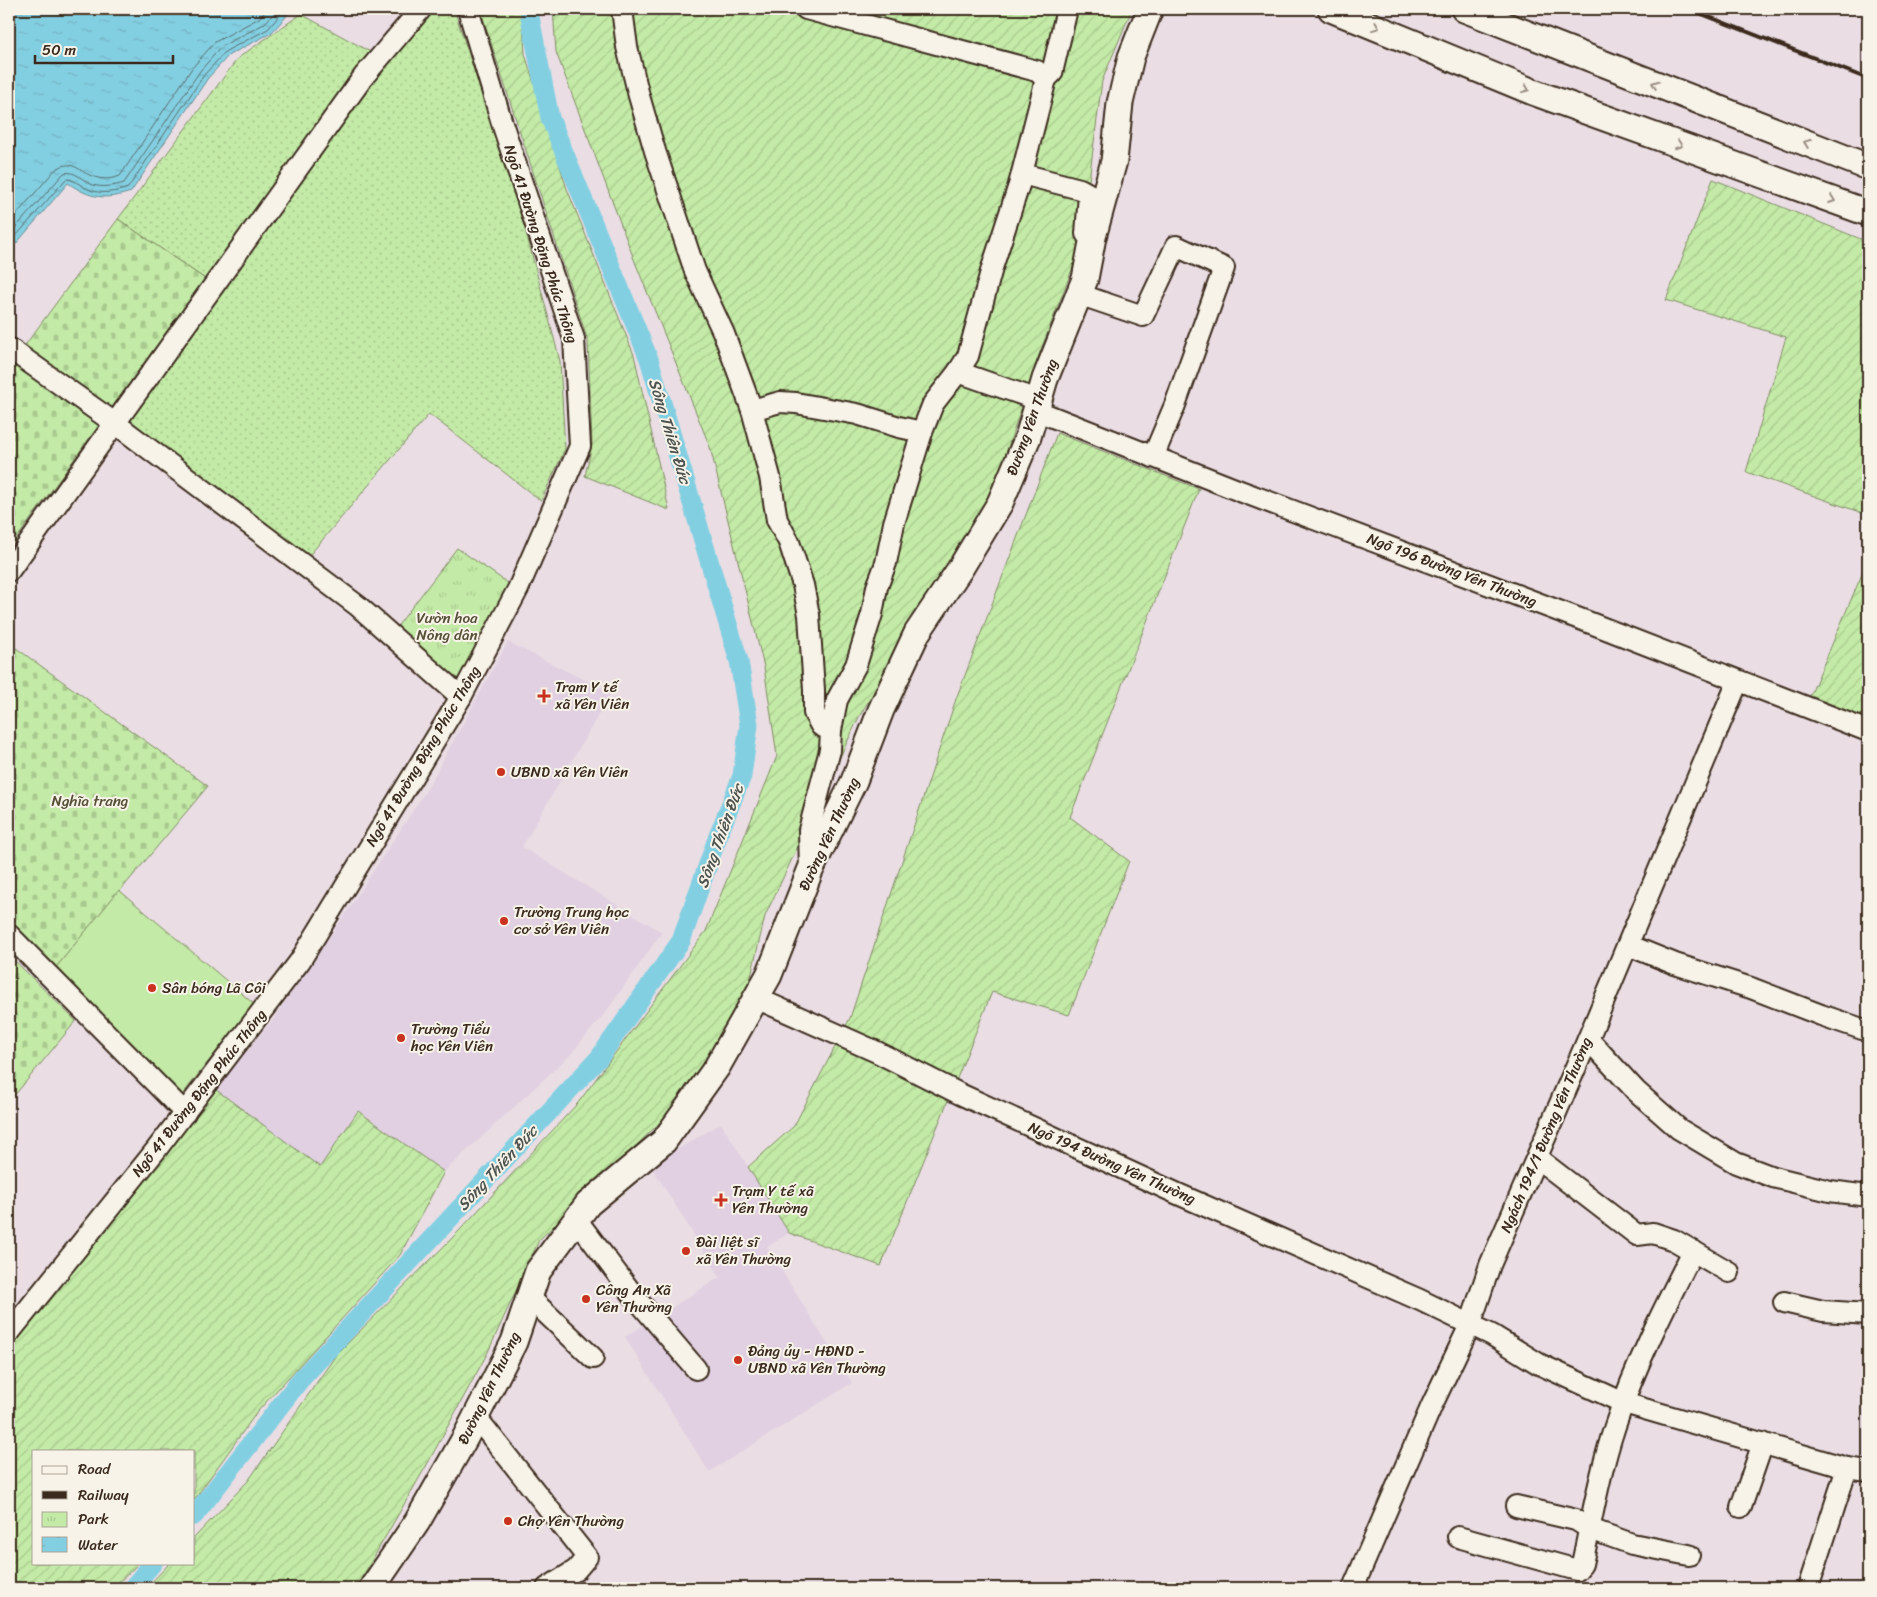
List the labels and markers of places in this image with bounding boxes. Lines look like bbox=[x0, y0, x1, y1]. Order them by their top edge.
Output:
place label: Trạm Y tế xã Yên Viên bbox=[555, 674, 629, 717]
marker: Trạm Y tế xã Yên Viên bbox=[537, 689, 551, 703]
place label: UBND xã Yên Viên bbox=[511, 759, 628, 785]
marker: UBND xã Yên Viên bbox=[495, 766, 507, 778]
place label: Trường Trung học cơ sở Yên Viên bbox=[514, 899, 630, 942]
marker: Trường Trung học cơ sở Yên Viên bbox=[498, 915, 510, 927]
place label: Sân bóng Lã Côi bbox=[162, 975, 267, 1001]
marker: Sân bóng Lã Côi bbox=[146, 982, 158, 994]
place label: Trường Tiểu học Yên Viên bbox=[410, 1016, 493, 1059]
marker: Trường Tiểu học Yên Viên bbox=[395, 1032, 407, 1044]
place label: Trạm Y tế xã Yên Thường bbox=[732, 1178, 814, 1221]
marker: Trạm Y tế xã Yên Thường bbox=[714, 1193, 728, 1207]
place label: Đài liệt sĩ xã Yên Thường bbox=[696, 1229, 792, 1272]
marker: Đài liệt sĩ xã Yên Thường bbox=[680, 1245, 692, 1257]
place label: Công An Xã Yên Thường bbox=[596, 1277, 672, 1320]
marker: Công An Xã Yên Thường bbox=[580, 1293, 592, 1305]
place label: Đảng ủy - HĐND - UBND xã Yên Thường bbox=[748, 1338, 886, 1381]
marker: Đảng ủy - HĐND - UBND xã Yên Thường bbox=[732, 1354, 744, 1366]
place label: Chợ Yên Thường bbox=[518, 1508, 624, 1534]
marker: Chợ Yên Thường bbox=[502, 1515, 514, 1527]

